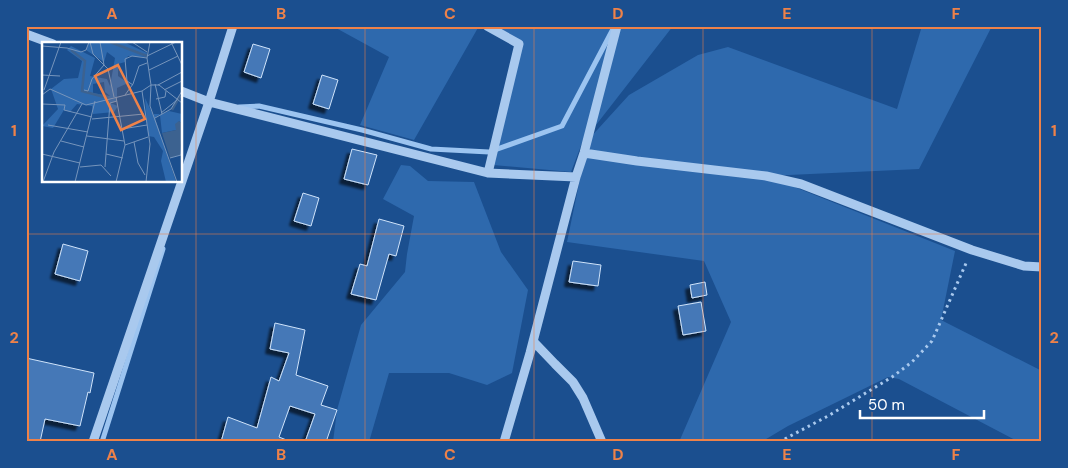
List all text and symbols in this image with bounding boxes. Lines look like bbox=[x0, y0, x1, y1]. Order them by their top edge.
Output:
text: A bbox=[106, 3, 118, 24]
text: B bbox=[276, 3, 286, 24]
text: C bbox=[444, 3, 456, 24]
text: D bbox=[612, 3, 624, 24]
text: E bbox=[782, 3, 792, 24]
text: F bbox=[952, 3, 961, 24]
inset map bbox=[42, 42, 182, 182]
text: 1 bbox=[11, 120, 17, 141]
text: 1 bbox=[1051, 120, 1057, 141]
text: 2 bbox=[9, 327, 19, 348]
text: 2 bbox=[1049, 327, 1059, 348]
scale bar bbox=[860, 388, 984, 420]
text: 50 m bbox=[868, 395, 905, 415]
text: A bbox=[106, 444, 118, 465]
text: B bbox=[276, 444, 286, 465]
text: C bbox=[444, 444, 456, 465]
text: D bbox=[612, 444, 624, 465]
text: E bbox=[782, 444, 792, 465]
text: F bbox=[952, 444, 961, 465]

